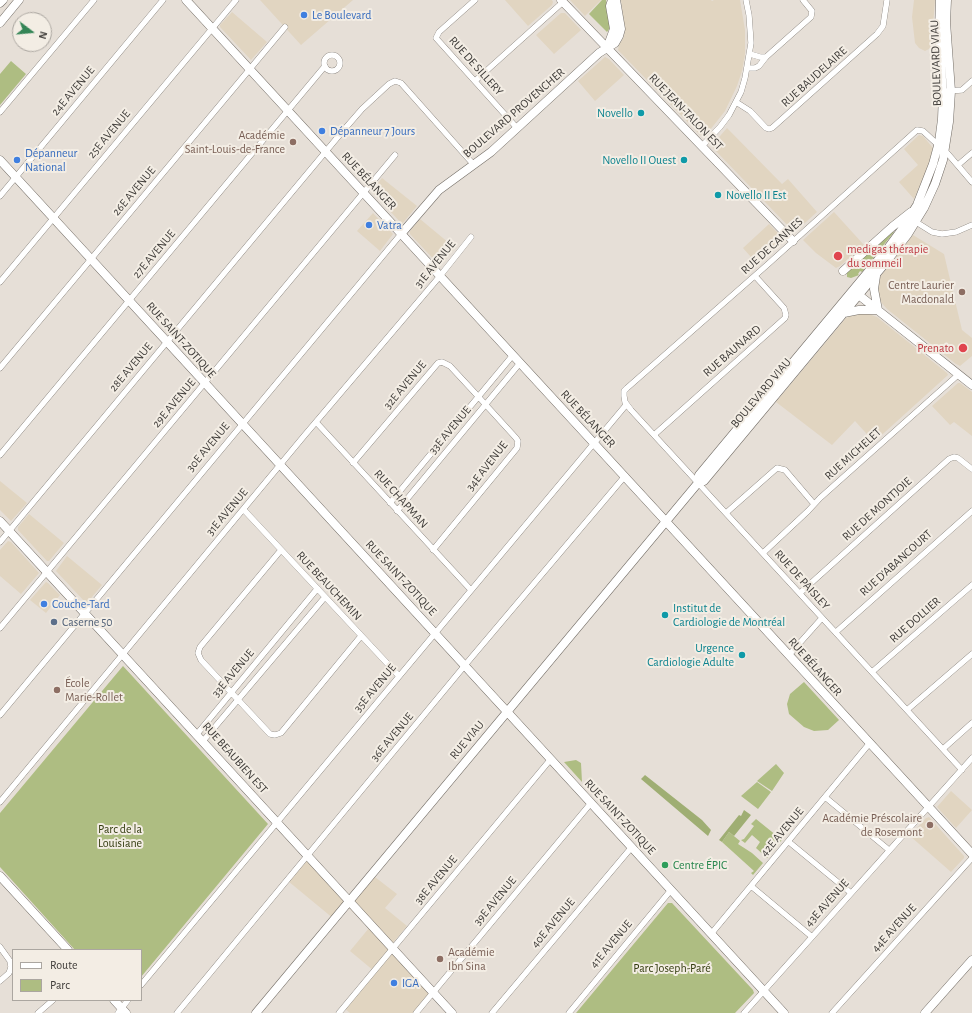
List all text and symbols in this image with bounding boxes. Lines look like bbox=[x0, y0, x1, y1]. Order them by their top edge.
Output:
place label: Le Boulevard bbox=[312, 8, 372, 22]
marker: Le Boulevard bbox=[299, 10, 309, 20]
north arrow bbox=[12, 12, 52, 52]
street label: BOULEVARD VIAU bbox=[927, 20, 945, 106]
text: N bbox=[37, 30, 49, 40]
street label: RUE DE SILLERY bbox=[446, 33, 506, 99]
street label: RUE BAUDELAIRE bbox=[778, 44, 850, 110]
street label: 24E AVENUE bbox=[48, 64, 98, 118]
street label: BOULEVARD PROVENCHER bbox=[460, 65, 568, 161]
street label: RUE JEAN-TALON EST bbox=[646, 71, 726, 153]
place label: Novello bbox=[597, 106, 633, 120]
street label: 25E AVENUE bbox=[85, 107, 133, 161]
marker: Novello bbox=[636, 108, 646, 118]
place label: Dépanneur 7 Jours bbox=[330, 124, 415, 138]
marker: Dépanneur 7 Jours bbox=[317, 126, 327, 136]
place label: Académie Saint-Louis-de-France bbox=[185, 128, 285, 156]
marker: Académie Saint-Louis-de-France bbox=[288, 137, 298, 147]
place label: Dépanneur National bbox=[25, 146, 77, 174]
street label: RUE BÉLANGER bbox=[339, 149, 399, 213]
place label: Novello II Ouest bbox=[602, 153, 676, 167]
marker: Dépanneur National bbox=[12, 155, 22, 165]
marker: Novello II Ouest bbox=[679, 155, 689, 165]
street label: 26E AVENUE bbox=[109, 164, 159, 218]
place label: Novello II Est bbox=[726, 188, 786, 202]
marker: Novello II Est bbox=[713, 190, 723, 200]
street label: RUE DE CANNES bbox=[738, 214, 806, 278]
place label: Vatra bbox=[377, 218, 402, 232]
marker: Vatra bbox=[364, 220, 374, 230]
street label: 27E AVENUE bbox=[130, 227, 178, 281]
street label: 31E AVENUE bbox=[411, 237, 459, 291]
place label: medigas thérapie du sommeil bbox=[847, 242, 928, 270]
marker: medigas thérapie du sommeil bbox=[832, 250, 844, 262]
place label: Centre Laurier Macdonald bbox=[888, 278, 954, 306]
marker: Centre Laurier Macdonald bbox=[957, 287, 967, 297]
street label: RUE SAINT-ZOTIQUE bbox=[143, 299, 219, 381]
street label: RUE BAUNARD bbox=[700, 322, 764, 380]
street label: 28E AVENUE bbox=[106, 340, 156, 394]
place label: Prenato bbox=[917, 341, 954, 355]
marker: Prenato bbox=[957, 342, 969, 354]
street label: BOULEVARD VIAU bbox=[728, 355, 794, 431]
street label: 32E AVENUE bbox=[381, 358, 429, 412]
street label: 29E AVENUE bbox=[149, 376, 199, 430]
street label: RUE BÉLANGER bbox=[558, 387, 618, 451]
street label: 33E AVENUE bbox=[426, 403, 474, 457]
street label: 30E AVENUE bbox=[183, 419, 233, 475]
street label: RUE MICHELET bbox=[822, 425, 884, 483]
street label: 34E AVENUE bbox=[463, 438, 511, 494]
street label: RUE CHAPMAN bbox=[371, 467, 431, 531]
street label: RUE DE MONTJOIE bbox=[839, 474, 915, 544]
street label: 31E AVENUE bbox=[203, 485, 251, 539]
street label: RUE D'ABANCOURT bbox=[857, 527, 935, 599]
street label: RUE SAINT-ZOTIQUE bbox=[362, 537, 440, 619]
street label: RUE DE PAISLEY bbox=[771, 547, 833, 613]
street label: RUE BEAUCHEMIN bbox=[293, 548, 365, 624]
street label: RUE DOLLIER bbox=[887, 594, 943, 646]
place label: Couche-Tard bbox=[52, 597, 110, 611]
marker: Couche-Tard bbox=[39, 599, 49, 609]
place label: Institut de Cardiologie de Montréal bbox=[673, 601, 785, 629]
marker: Institut de Cardiologie de Montréal bbox=[660, 610, 670, 620]
place label: Caserne 50 bbox=[62, 615, 113, 629]
marker: Caserne 50 bbox=[49, 617, 59, 627]
street label: RUE BÉLANGER bbox=[785, 635, 845, 699]
place label: Urgence Cardiologie Adulte bbox=[647, 641, 734, 669]
street label: 33E AVENUE bbox=[209, 646, 257, 700]
marker: Urgence Cardiologie Adulte bbox=[737, 650, 747, 660]
street label: 35E AVENUE bbox=[351, 661, 399, 715]
place label: École Marie-Rollet bbox=[65, 676, 123, 704]
marker: École Marie-Rollet bbox=[52, 685, 62, 695]
street label: 36E AVENUE bbox=[368, 710, 416, 764]
street label: RUE VIAU bbox=[447, 718, 487, 762]
street label: RUE BEAUBIEN EST bbox=[199, 719, 271, 797]
street label: RUE SAINT-ZOTIQUE bbox=[581, 776, 659, 858]
street label: 42E AVENUE bbox=[757, 805, 807, 859]
place label: Académie Préscolaire de Rosemont bbox=[822, 811, 922, 839]
marker: Académie Préscolaire de Rosemont bbox=[925, 820, 935, 830]
park label: Parc de la Louisiane bbox=[98, 822, 142, 850]
street label: 38E AVENUE bbox=[411, 853, 461, 907]
place label: Centre ÉPIC bbox=[673, 858, 727, 872]
marker: Centre ÉPIC bbox=[660, 860, 670, 870]
street label: 39E AVENUE bbox=[471, 874, 519, 928]
street label: 43E AVENUE bbox=[802, 876, 852, 930]
street label: 40E AVENUE bbox=[528, 895, 578, 951]
street label: 44E AVENUE bbox=[869, 901, 919, 955]
street label: 41E AVENUE bbox=[587, 917, 635, 971]
place label: Académie Ibn Sina bbox=[448, 945, 495, 973]
legend bbox=[12, 949, 142, 1001]
marker: Académie Ibn Sina bbox=[435, 954, 445, 964]
text: Route bbox=[50, 959, 77, 971]
park label: Parc Joseph-Paré bbox=[633, 961, 711, 975]
place label: IGA bbox=[402, 976, 419, 990]
marker: IGA bbox=[389, 978, 399, 988]
text: Parc bbox=[50, 979, 70, 991]

